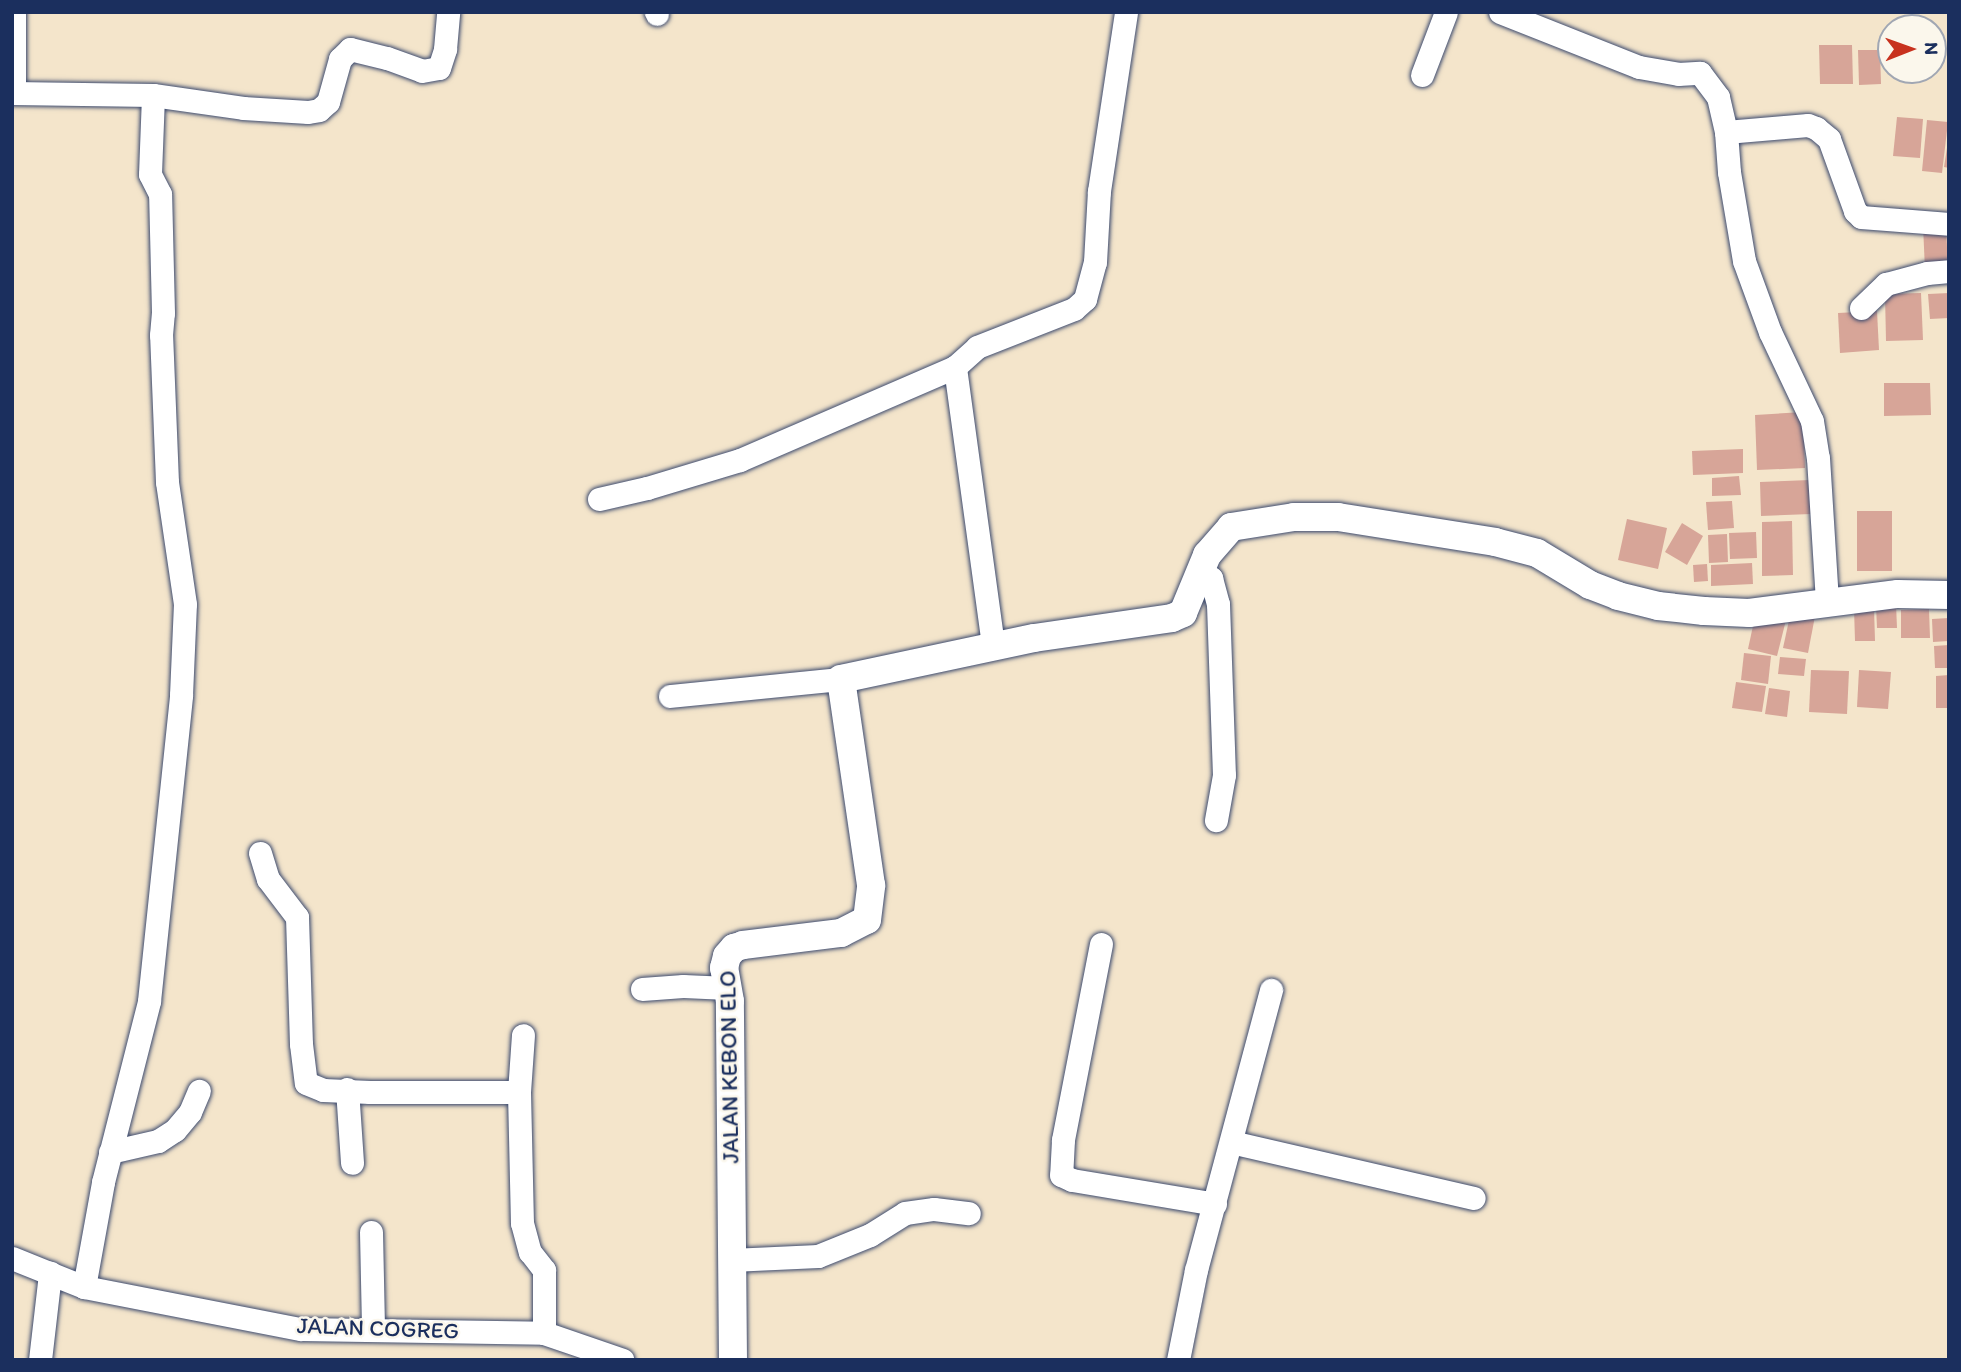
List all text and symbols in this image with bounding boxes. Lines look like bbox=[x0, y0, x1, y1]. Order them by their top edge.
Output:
north arrow bbox=[1877, 14, 1947, 84]
text: N bbox=[1920, 42, 1943, 55]
street label: JALAN KEBON ELO bbox=[714, 970, 744, 1164]
street label: JALAN COGREG bbox=[296, 1311, 460, 1345]

